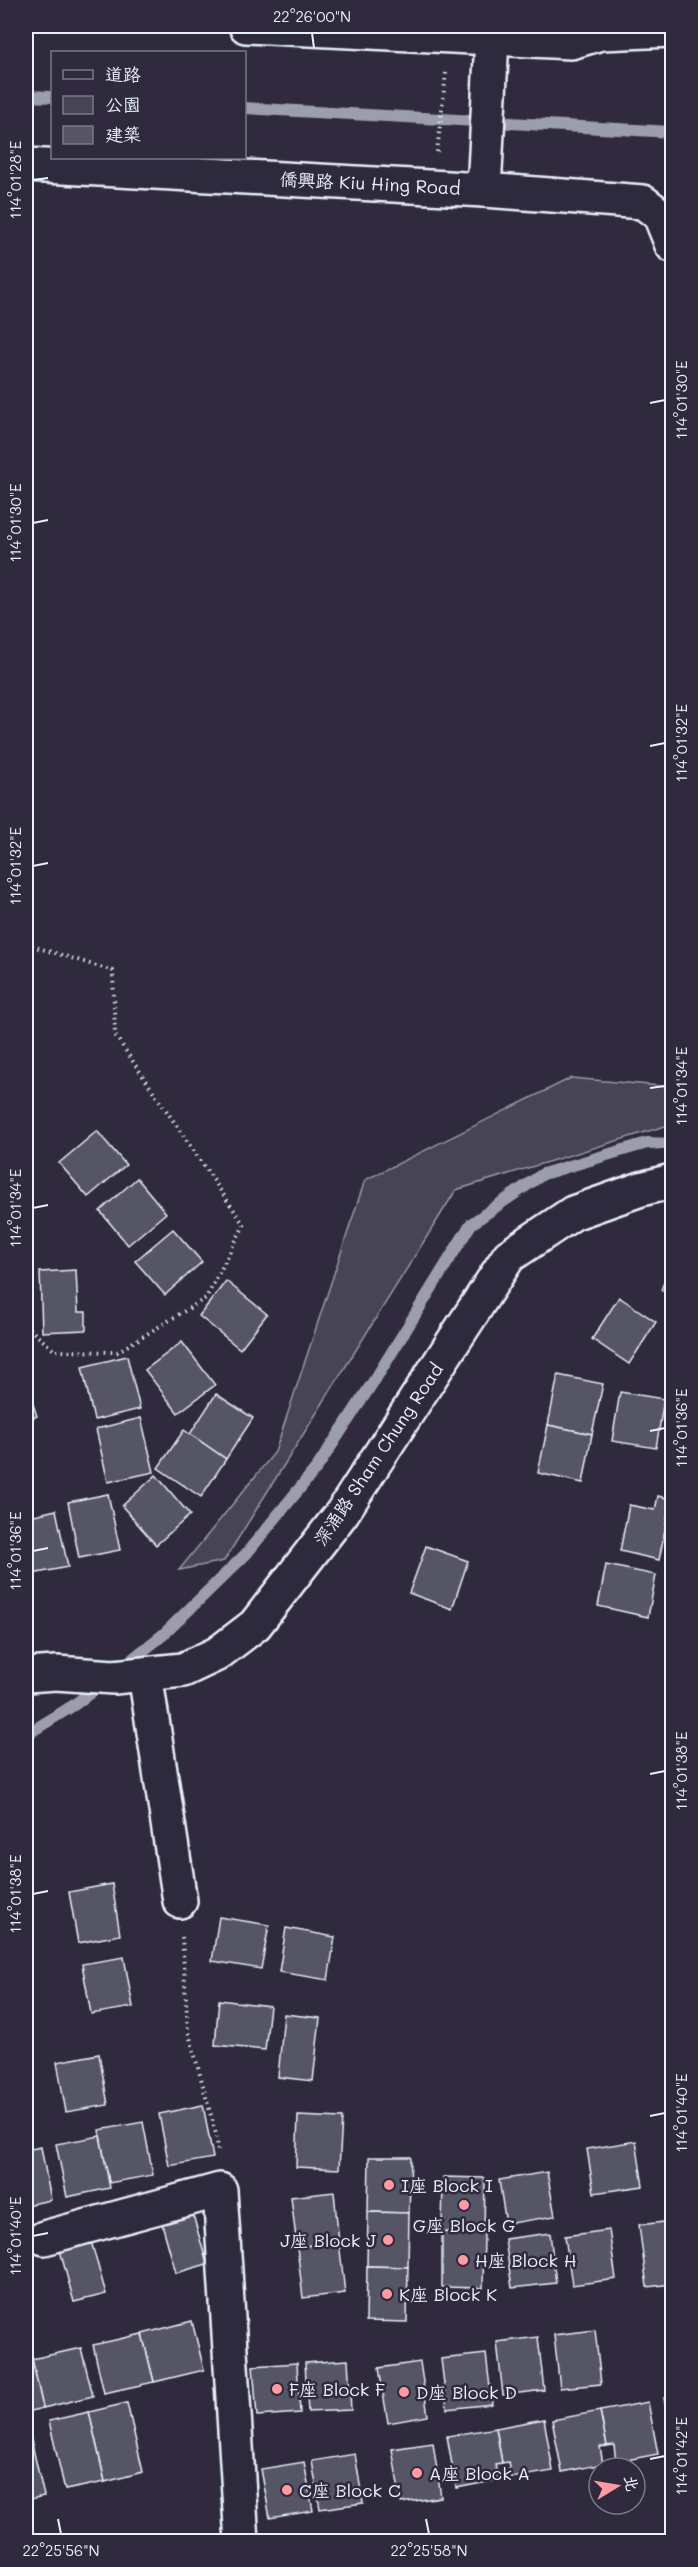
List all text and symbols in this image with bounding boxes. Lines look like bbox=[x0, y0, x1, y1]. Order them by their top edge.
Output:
text: 22°26'00"N bbox=[273, 6, 351, 26]
legend bbox=[51, 51, 246, 159]
text: 道路 bbox=[105, 62, 141, 86]
text: 公園 bbox=[105, 92, 141, 116]
text: 建築 bbox=[105, 122, 141, 146]
text: 114°01'28"E bbox=[5, 140, 25, 219]
street label: 僑興路 Kiu Hing Road bbox=[279, 166, 461, 200]
text: 114°01'30"E bbox=[671, 360, 691, 440]
text: 114°01'30"E bbox=[5, 483, 25, 563]
text: 114°01'32"E bbox=[671, 703, 691, 782]
text: 114°01'32"E bbox=[5, 826, 25, 905]
text: 114°01'34"E bbox=[671, 1046, 691, 1125]
text: 114°01'34"E bbox=[5, 1168, 25, 1247]
street label: 深涌路 Sham Chung Road bbox=[308, 1358, 448, 1550]
text: 114°01'36"E bbox=[671, 1388, 691, 1468]
text: 114°01'36"E bbox=[5, 1511, 25, 1591]
text: 114°01'38"E bbox=[671, 1731, 691, 1811]
text: 114°01'38"E bbox=[5, 1854, 25, 1934]
text: 114°01'40"E bbox=[671, 2073, 691, 2153]
place label: I座 Block I bbox=[401, 2173, 493, 2197]
marker: I座 Block I bbox=[382, 2178, 396, 2192]
text: 114°01'40"E bbox=[5, 2196, 25, 2276]
marker: G座 Block G bbox=[457, 2198, 471, 2212]
place label: G座 Block G bbox=[413, 2213, 515, 2237]
place label: J座 Block J bbox=[280, 2228, 376, 2252]
marker: J座 Block J bbox=[381, 2233, 395, 2247]
place label: H座 Block H bbox=[475, 2248, 577, 2272]
marker: H座 Block H bbox=[456, 2253, 470, 2267]
place label: K座 Block K bbox=[399, 2282, 497, 2306]
marker: K座 Block K bbox=[380, 2287, 394, 2301]
place label: F座 Block F bbox=[289, 2377, 385, 2401]
place label: D座 Block D bbox=[416, 2380, 517, 2404]
marker: F座 Block F bbox=[270, 2382, 284, 2396]
marker: D座 Block D bbox=[397, 2385, 411, 2399]
text: 114°01'42"E bbox=[671, 2416, 691, 2495]
north arrow bbox=[587, 2456, 647, 2516]
place label: A座 Block A bbox=[429, 2461, 530, 2485]
marker: A座 Block A bbox=[410, 2466, 424, 2480]
text: 北 bbox=[620, 2473, 644, 2493]
place label: C座 Block C bbox=[299, 2478, 401, 2502]
marker: C座 Block C bbox=[280, 2483, 294, 2497]
text: 22°25'56"N bbox=[22, 2540, 100, 2560]
text: 22°25'58"N bbox=[390, 2540, 468, 2560]

